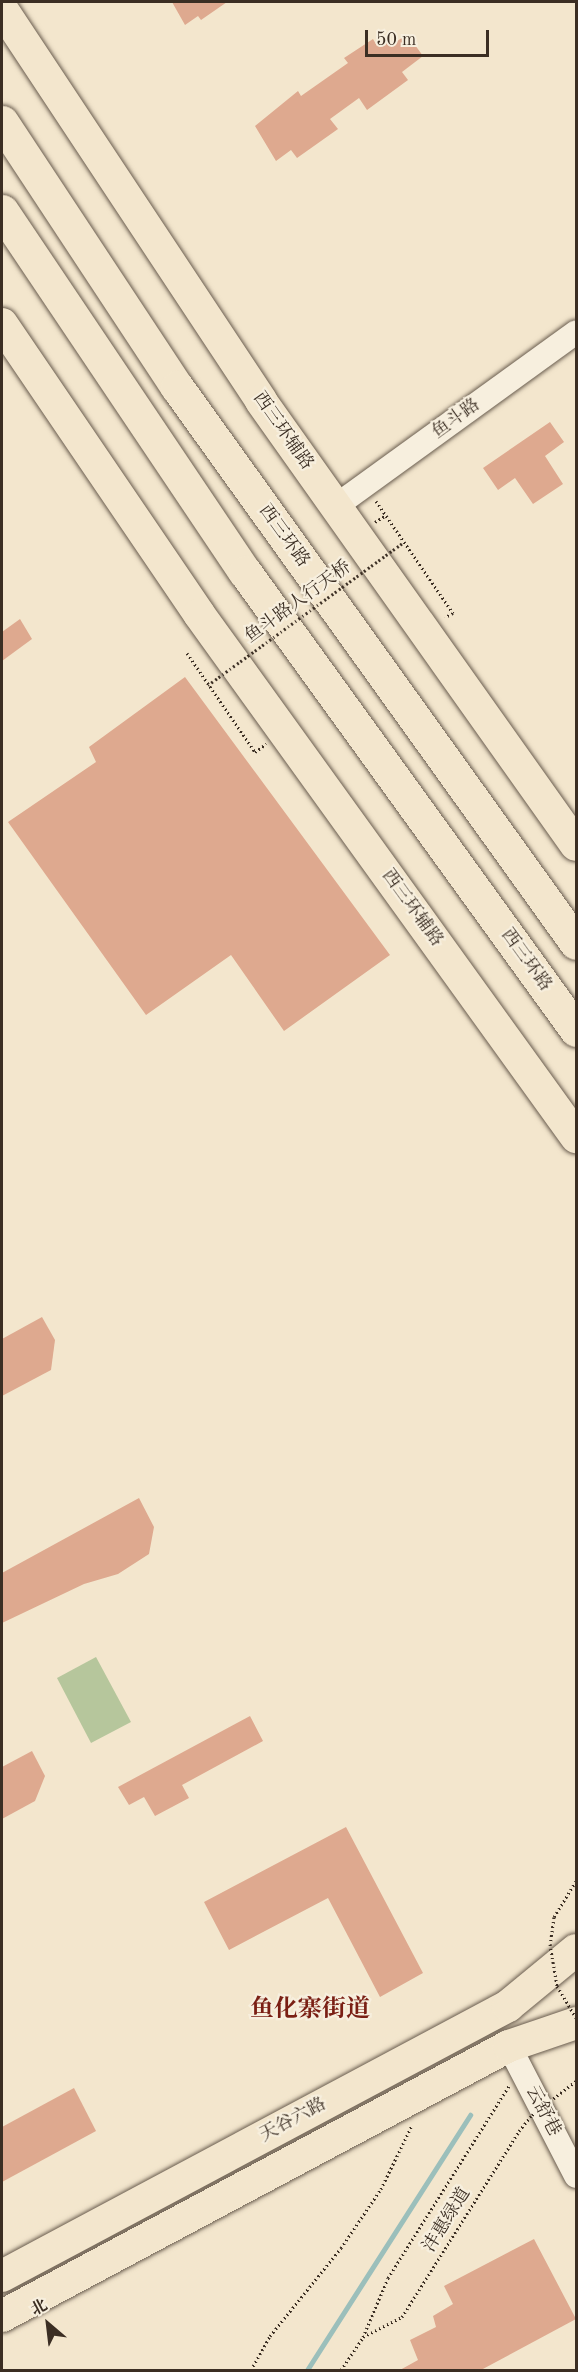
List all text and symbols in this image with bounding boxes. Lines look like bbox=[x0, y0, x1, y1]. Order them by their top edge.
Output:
scale bar bbox=[368, 18, 492, 56]
text: 50 m bbox=[376, 31, 416, 49]
street label: 西三环辅路 bbox=[248, 388, 318, 474]
street label: 鱼斗路 bbox=[428, 394, 484, 444]
street label: 西三环路 bbox=[254, 501, 314, 571]
street label: 鱼斗路人行天桥 bbox=[241, 556, 355, 648]
street label: 西三环辅路 bbox=[377, 865, 447, 951]
street label: 西三环路 bbox=[496, 925, 556, 995]
district label: 鱼化寨街道 bbox=[250, 1997, 370, 2025]
street label: 云舒巷 bbox=[521, 2082, 565, 2140]
street label: 天谷六路 bbox=[256, 2094, 330, 2146]
street label: 沣惠绿道 bbox=[419, 2184, 475, 2256]
north arrow bbox=[18, 2294, 78, 2354]
text: 北 bbox=[29, 2297, 50, 2319]

